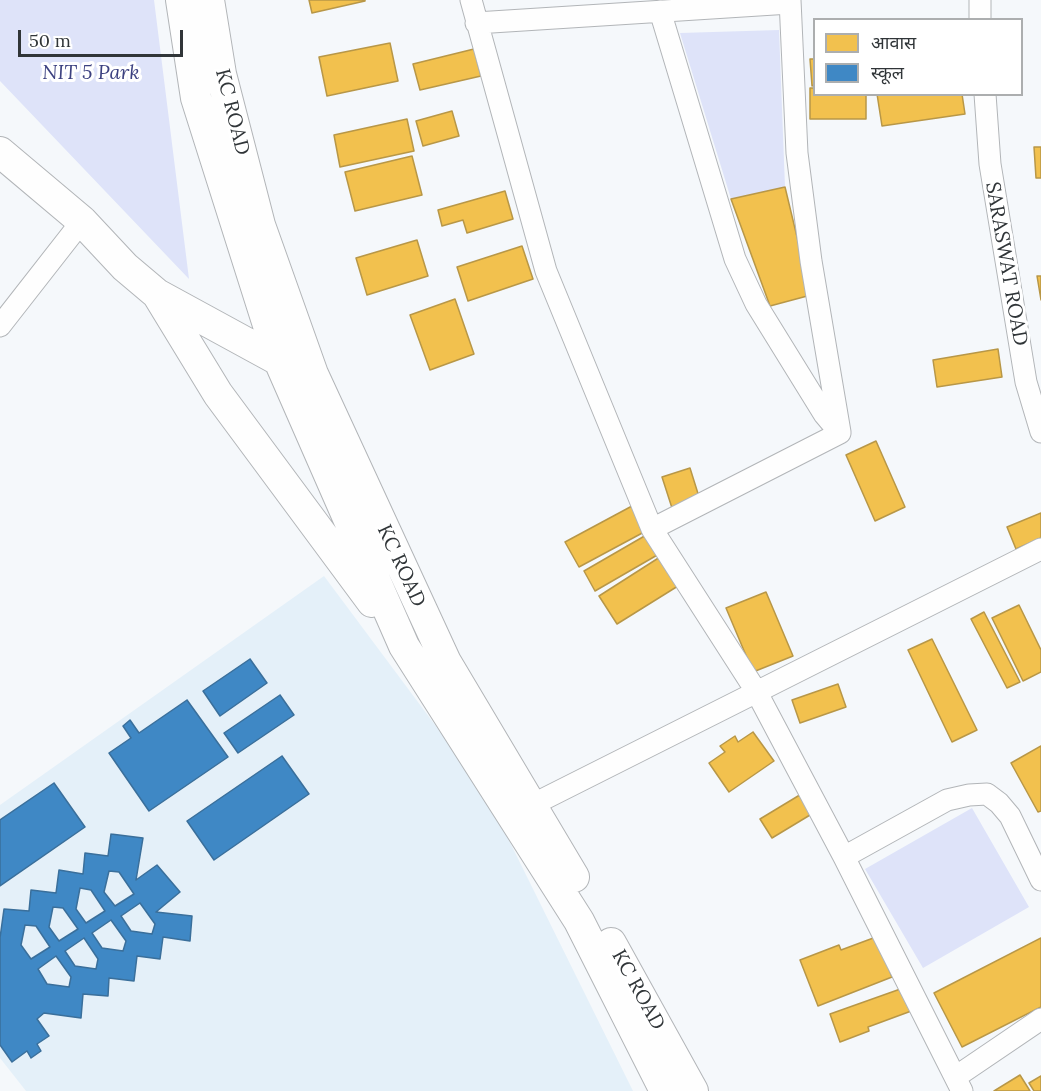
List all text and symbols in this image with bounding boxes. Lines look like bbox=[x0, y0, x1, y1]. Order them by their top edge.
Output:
scale bar bbox=[21, 18, 186, 56]
legend bbox=[813, 18, 1023, 96]
text: 50 m bbox=[29, 29, 71, 52]
text: आवास bbox=[871, 31, 916, 54]
park label: NIT 5 Park bbox=[42, 61, 140, 85]
text: स्कूल bbox=[871, 61, 904, 84]
street label: KC ROAD bbox=[210, 66, 254, 158]
street label: SARASWAT ROAD bbox=[980, 180, 1032, 348]
street label: KC ROAD bbox=[372, 521, 430, 611]
street label: KC ROAD bbox=[606, 946, 670, 1034]

